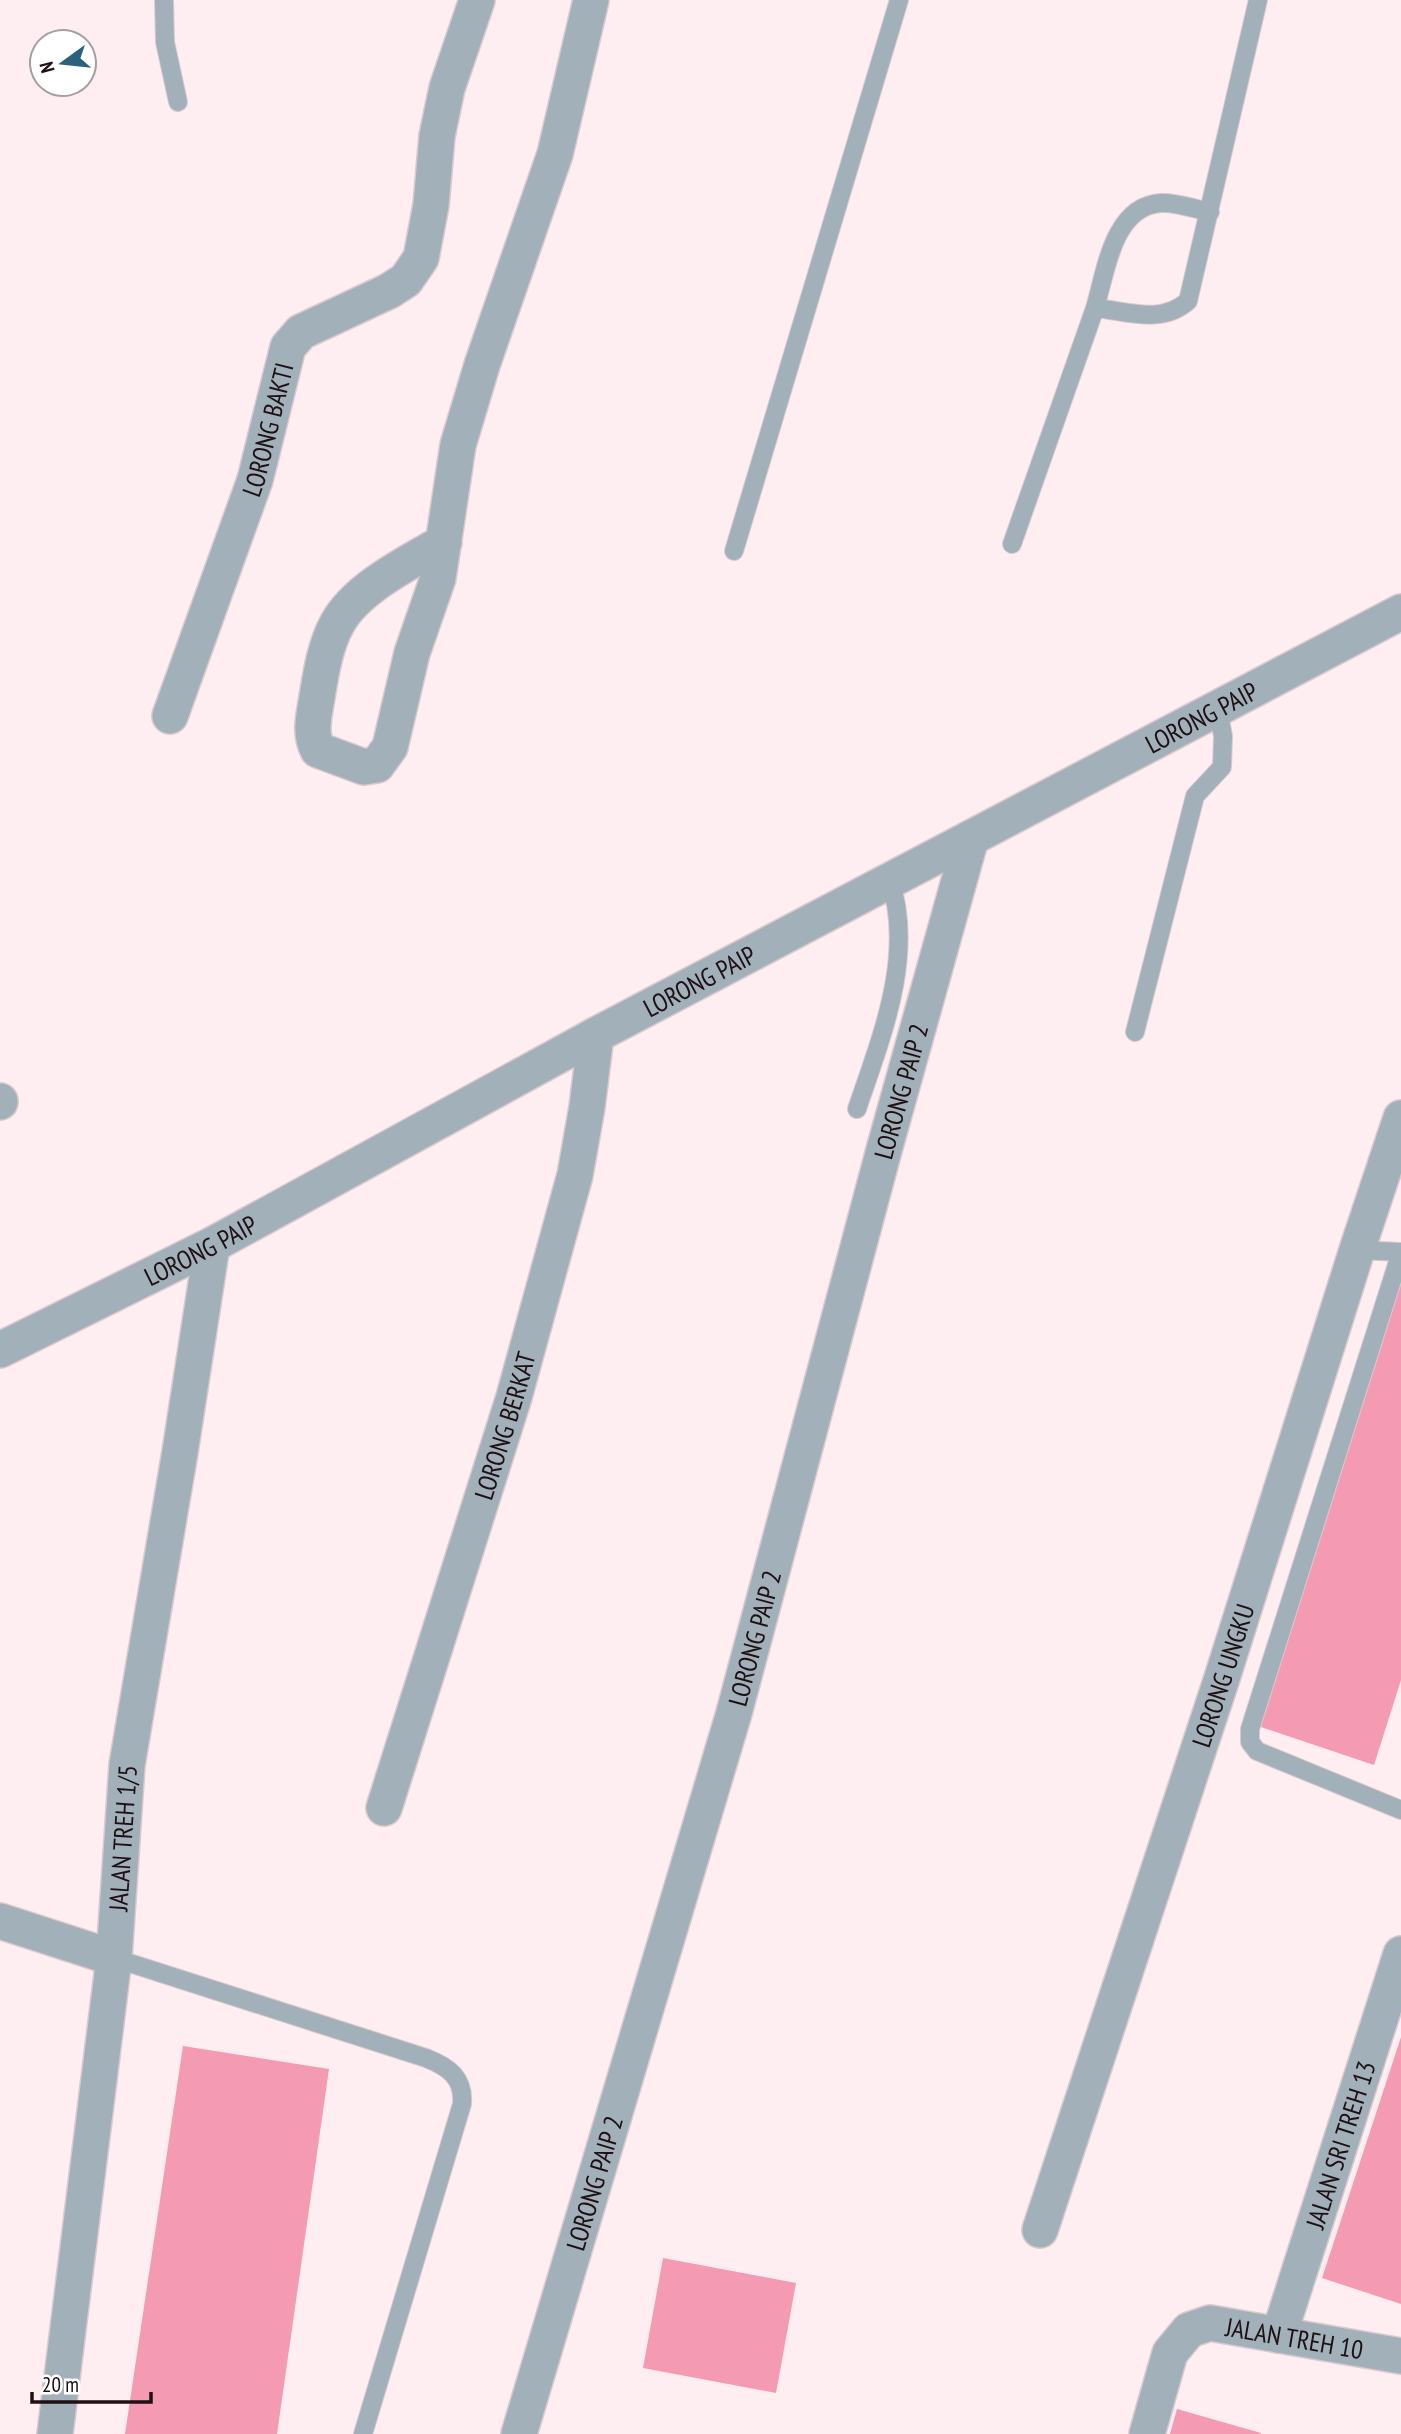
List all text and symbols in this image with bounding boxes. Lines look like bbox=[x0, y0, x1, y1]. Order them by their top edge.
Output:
north arrow bbox=[28, 28, 98, 98]
text: N bbox=[34, 59, 59, 75]
street label: LORONG BAKTI bbox=[234, 359, 300, 501]
street label: LORONG PAIP bbox=[1139, 674, 1263, 760]
street label: LORONG PAIP bbox=[637, 938, 761, 1024]
street label: LORONG PAIP 2 bbox=[866, 1020, 935, 1162]
street label: LORONG PAIP bbox=[139, 1207, 263, 1293]
street label: LORONG BERKAT bbox=[466, 1348, 542, 1503]
street label: LORONG PAIP 2 bbox=[720, 1567, 788, 1709]
street label: LORONG UNGKU bbox=[1184, 1600, 1261, 1751]
street label: JALAN TREH 1/5 bbox=[101, 1764, 143, 1913]
street label: JALAN SRI TREH 13 bbox=[1297, 2057, 1382, 2233]
street label: LORONG PAIP 2 bbox=[558, 2112, 630, 2254]
street label: JALAN TREH 10 bbox=[1222, 2309, 1366, 2366]
scale bar bbox=[32, 2360, 150, 2404]
text: 20 m bbox=[42, 2371, 79, 2398]

